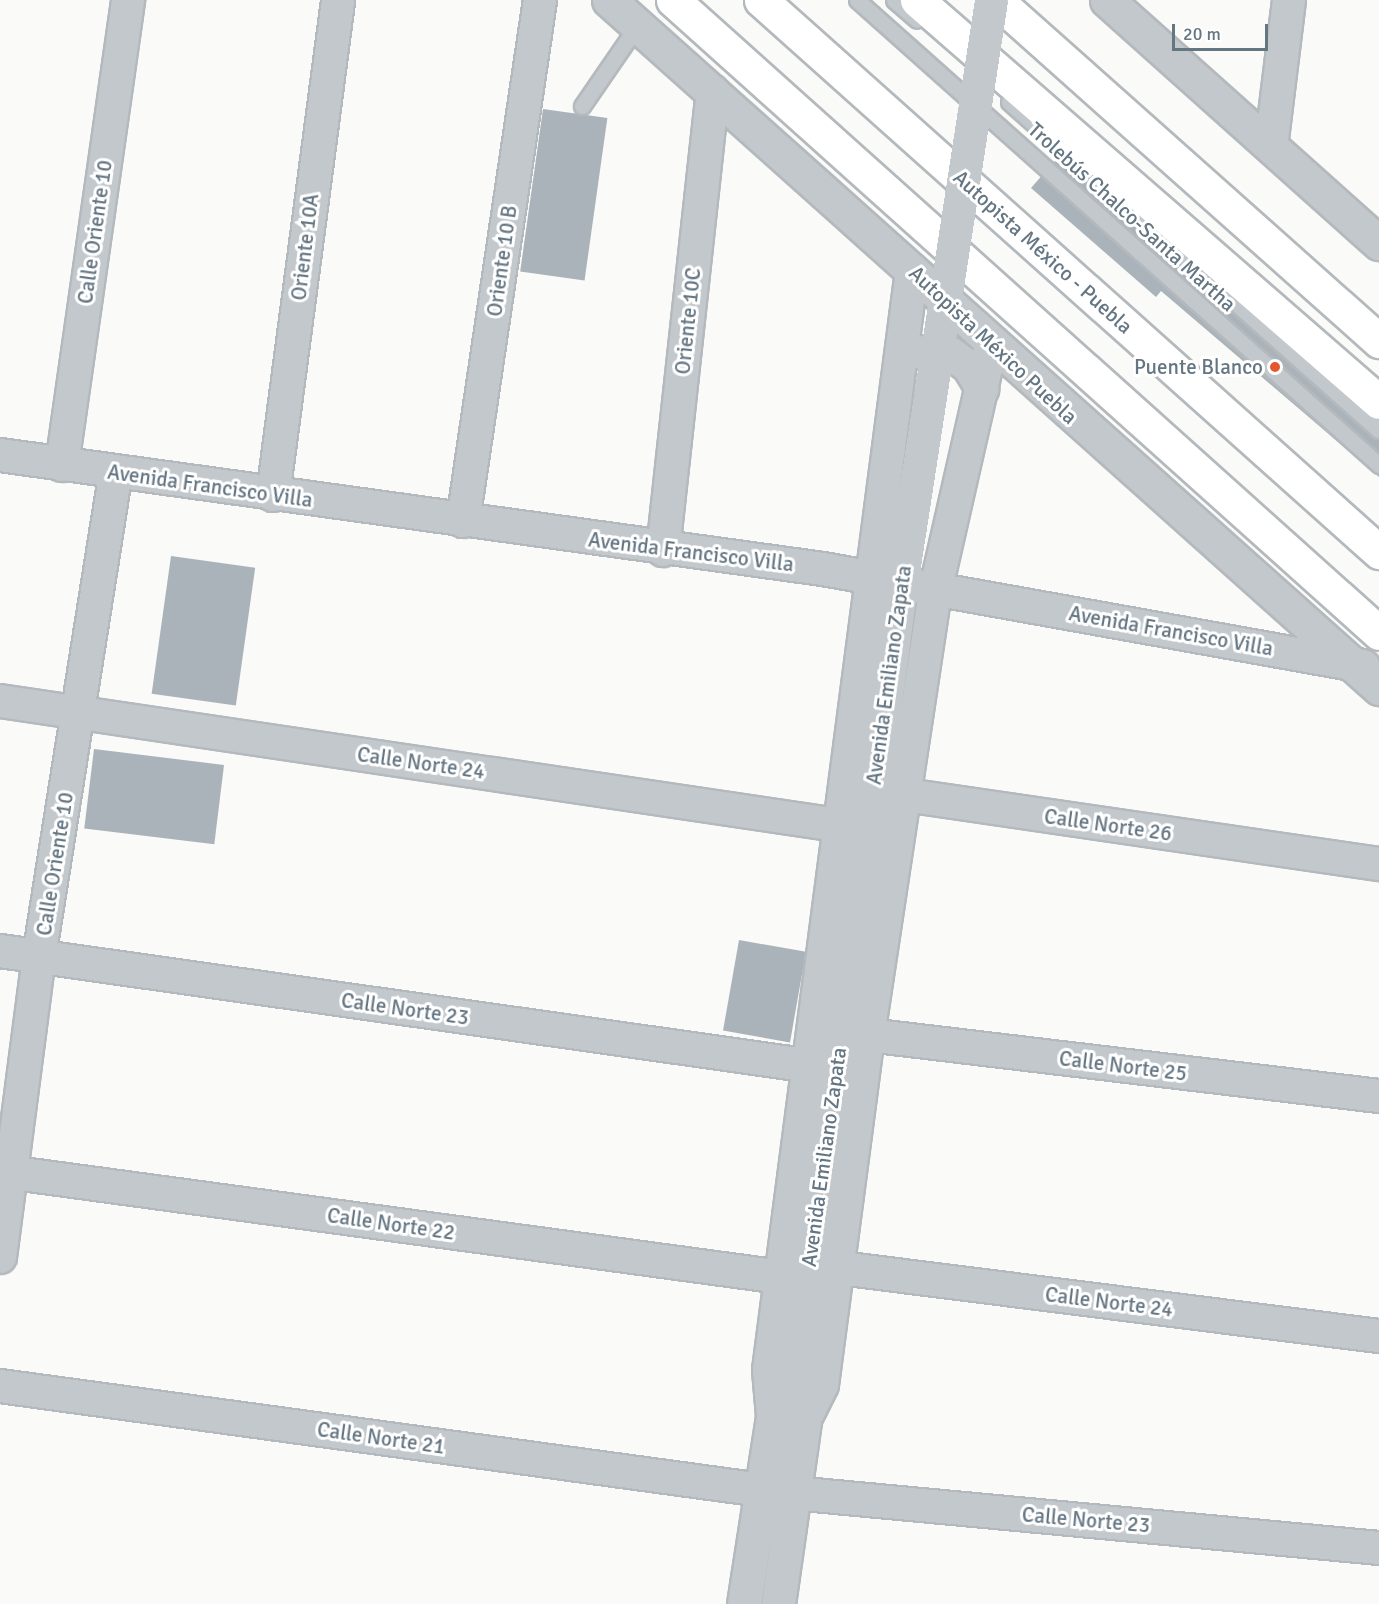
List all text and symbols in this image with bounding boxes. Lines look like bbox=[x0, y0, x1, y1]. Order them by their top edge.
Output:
scale bar bbox=[1175, 12, 1271, 50]
text: 20 m bbox=[1183, 23, 1221, 45]
street label: Trolebús Chalco-Santa Martha bbox=[1023, 117, 1241, 317]
street label: Calle Oriente 10 bbox=[72, 159, 118, 305]
street label: Autopista México - Puebla bbox=[948, 165, 1138, 339]
street label: Oriente 10A bbox=[286, 192, 324, 302]
street label: Oriente 10 B bbox=[482, 204, 522, 318]
street label: Autopista México Puebla bbox=[904, 261, 1082, 429]
street label: Oriente 10C bbox=[670, 266, 706, 376]
place label: Puente Blanco bbox=[1134, 354, 1263, 380]
marker: Puente Blanco bbox=[1268, 360, 1282, 374]
street label: Avenida Francisco Villa bbox=[106, 459, 314, 513]
street label: Avenida Francisco Villa bbox=[587, 527, 795, 577]
street label: Avenida Emiliano Zapata bbox=[861, 564, 917, 786]
street label: Avenida Francisco Villa bbox=[1067, 601, 1275, 661]
street label: Calle Norte 24 bbox=[356, 742, 486, 784]
street label: Calle Oriente 10 bbox=[31, 791, 79, 937]
street label: Calle Norte 26 bbox=[1043, 804, 1173, 846]
street label: Calle Norte 23 bbox=[340, 988, 470, 1030]
street label: Avenida Emiliano Zapata bbox=[796, 1046, 852, 1268]
street label: Calle Norte 25 bbox=[1058, 1046, 1188, 1086]
street label: Calle Norte 22 bbox=[326, 1203, 456, 1245]
street label: Calle Norte 24 bbox=[1044, 1282, 1174, 1322]
street label: Calle Norte 21 bbox=[316, 1417, 446, 1459]
street label: Calle Norte 23 bbox=[1021, 1502, 1151, 1538]

